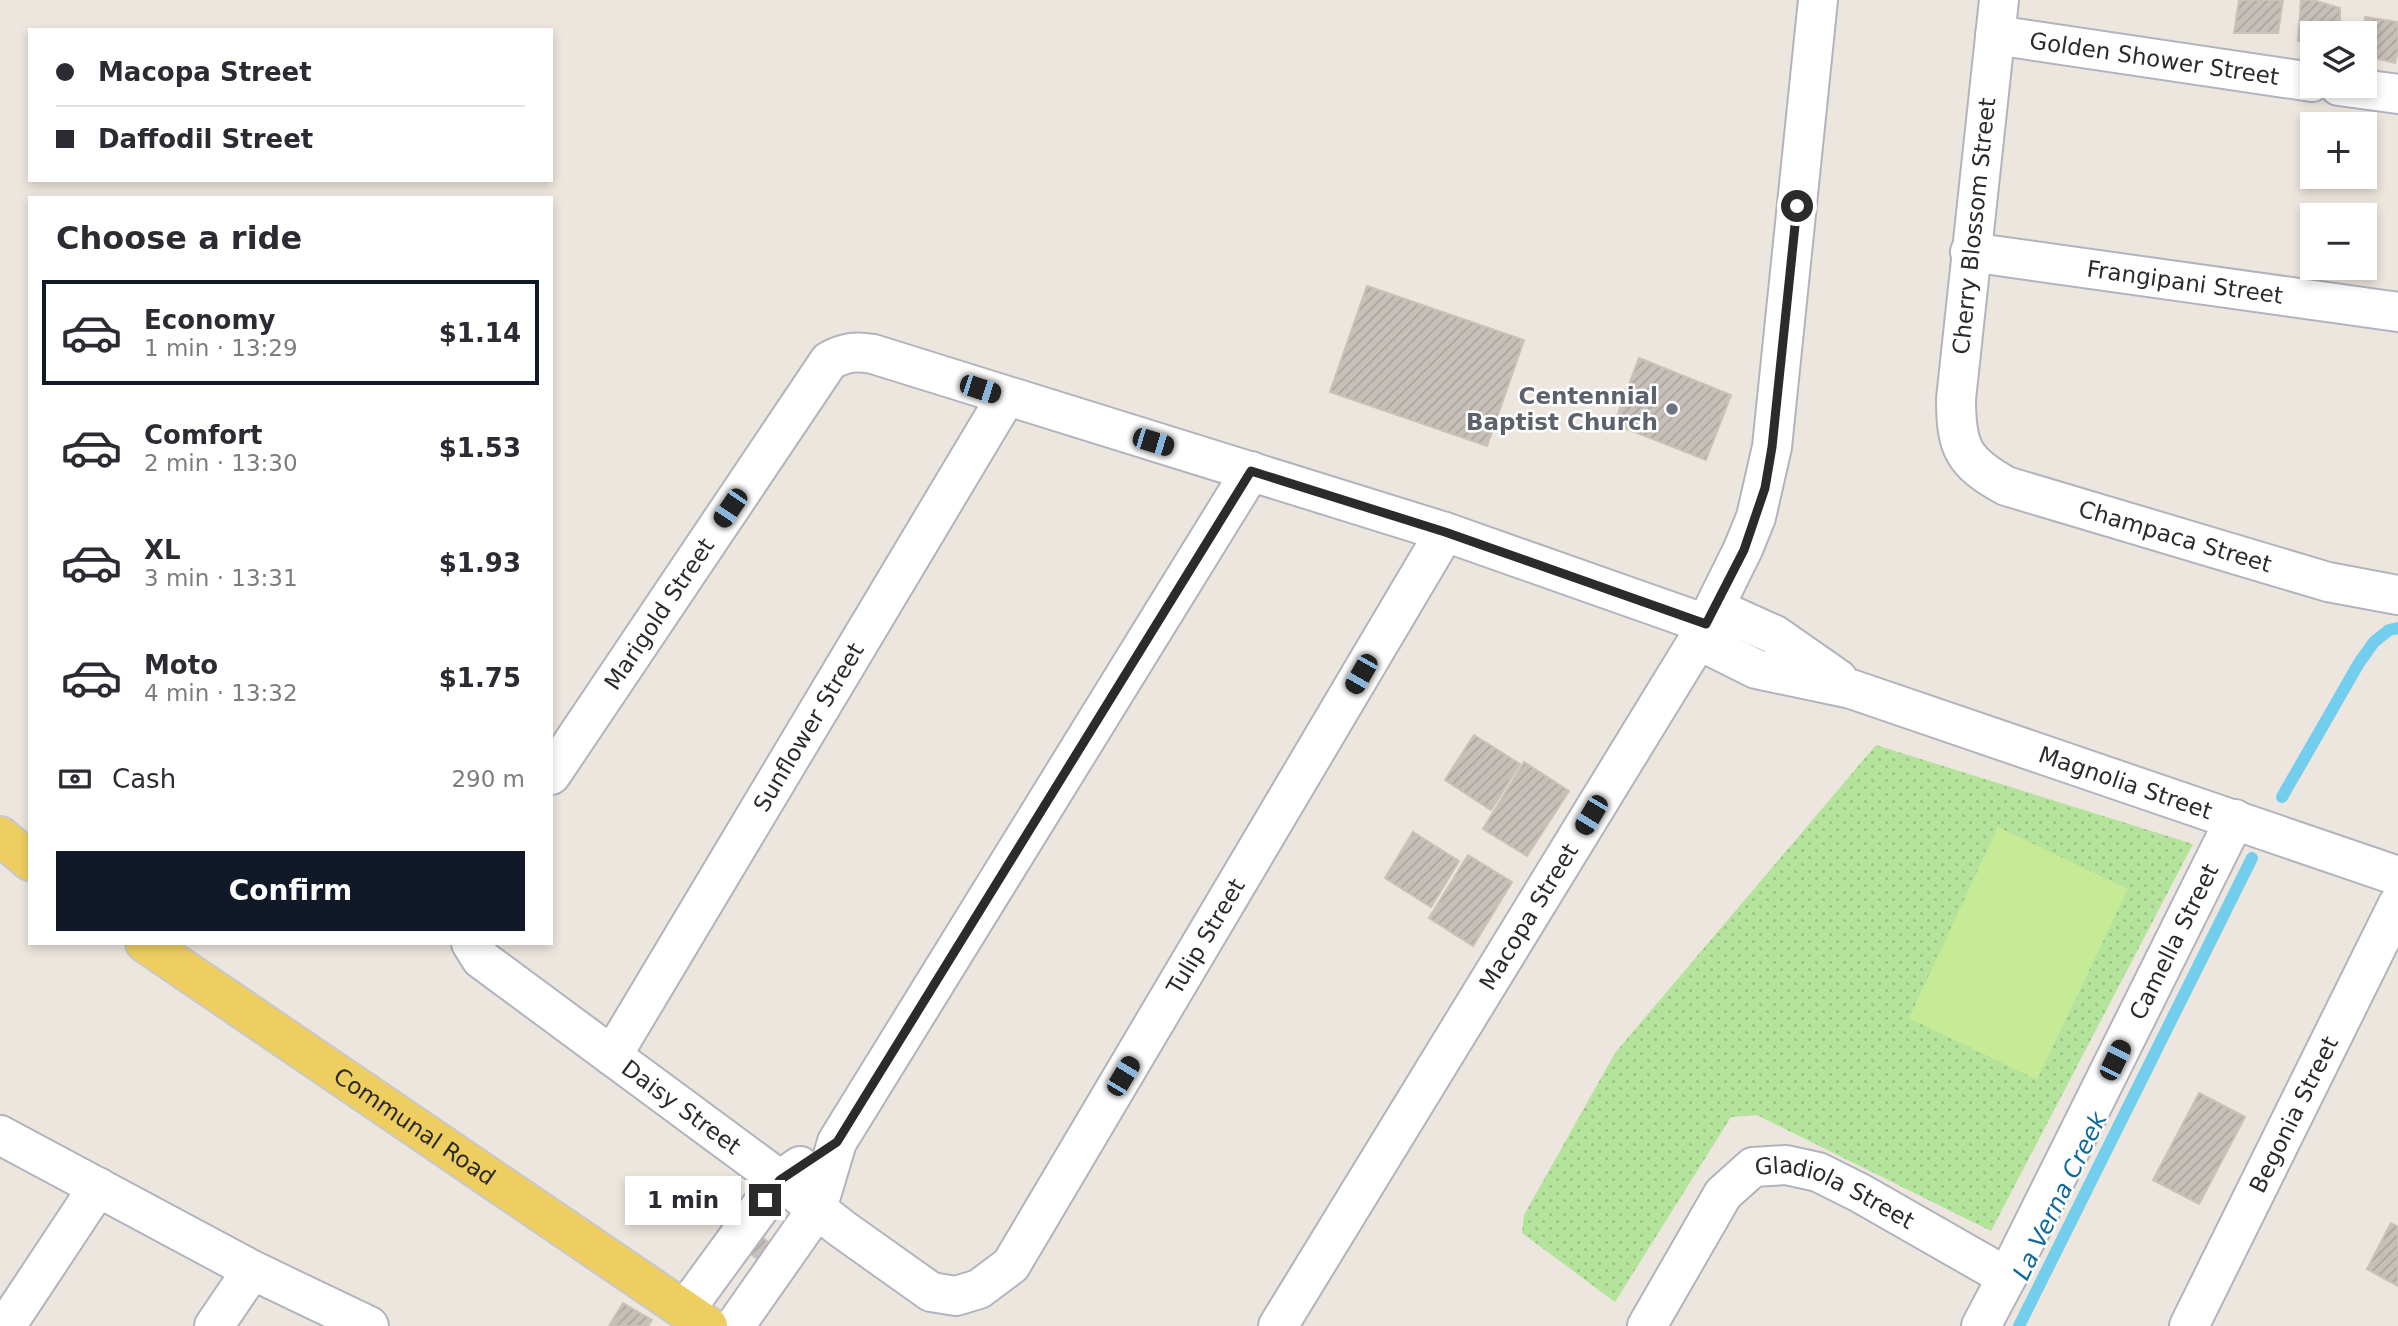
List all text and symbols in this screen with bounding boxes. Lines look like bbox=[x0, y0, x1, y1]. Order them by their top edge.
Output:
map controls bbox=[2300, 21, 2377, 280]
button: layers bbox=[2300, 21, 2377, 98]
street label: Golden Shower Street bbox=[2028, 27, 2281, 90]
text: Macopa Street bbox=[98, 57, 312, 87]
street label: Cherry Blossom Street bbox=[1948, 96, 2000, 356]
button: + bbox=[2300, 112, 2377, 189]
text: Daffodil Street bbox=[98, 124, 313, 154]
route start bbox=[1781, 190, 1813, 222]
button: − bbox=[2300, 203, 2377, 280]
text: Choose a ride bbox=[56, 219, 302, 257]
street label: Frangipani Street bbox=[2085, 256, 2285, 309]
icon: car bbox=[60, 301, 123, 364]
text: Economy bbox=[144, 305, 275, 335]
text: $1.14 bbox=[439, 318, 521, 348]
text: 1 min · 13:29 bbox=[144, 335, 298, 361]
car bbox=[957, 373, 1004, 405]
place label: Centennial Baptist Church bbox=[1466, 383, 1658, 435]
marker: Centennial Baptist Church bbox=[1664, 401, 1680, 417]
icon: car bbox=[60, 416, 123, 479]
text: Comfort bbox=[144, 420, 262, 450]
car bbox=[1130, 426, 1177, 458]
text: $1.53 bbox=[439, 433, 521, 463]
text: 2 min · 13:30 bbox=[144, 450, 298, 476]
car bbox=[710, 485, 751, 531]
street label: Champaca Street bbox=[2076, 495, 2275, 577]
icon: car bbox=[60, 531, 123, 594]
street label: Marigold Street bbox=[599, 533, 719, 695]
text: XL bbox=[144, 535, 181, 565]
text: $1.93 bbox=[439, 548, 521, 578]
text: 3 min · 13:31 bbox=[144, 565, 298, 591]
street label: Sunflower Street bbox=[748, 638, 869, 816]
icon: car bbox=[60, 646, 123, 709]
text: Moto bbox=[144, 650, 218, 680]
car bbox=[1342, 651, 1381, 697]
text: $1.75 bbox=[439, 663, 521, 693]
text: 4 min · 13:32 bbox=[144, 680, 298, 706]
street label: Magnolia Street bbox=[2035, 741, 2215, 824]
icon: cash bbox=[56, 760, 94, 798]
text: Cash bbox=[112, 764, 176, 794]
text: 290 m bbox=[451, 766, 525, 792]
car bbox=[1572, 792, 1611, 838]
street label: Macopa Street bbox=[1474, 839, 1583, 994]
button: Confirm bbox=[56, 851, 525, 931]
street label: Camella Street bbox=[2124, 859, 2224, 1024]
street label: Tulip Street bbox=[1161, 874, 1250, 1000]
street label: Begonia Street bbox=[2244, 1032, 2343, 1197]
car bbox=[2097, 1037, 2134, 1083]
car bbox=[1104, 1053, 1143, 1099]
street label: Daisy Street bbox=[617, 1055, 746, 1159]
street label: Communal Road bbox=[329, 1062, 500, 1190]
water label: La Verna Creek bbox=[2007, 1107, 2113, 1284]
street label: Gladiola Street bbox=[1754, 1152, 1919, 1234]
callout: 1 min bbox=[625, 1176, 740, 1224]
route end bbox=[749, 1184, 781, 1216]
text: 1 min bbox=[647, 1187, 719, 1213]

